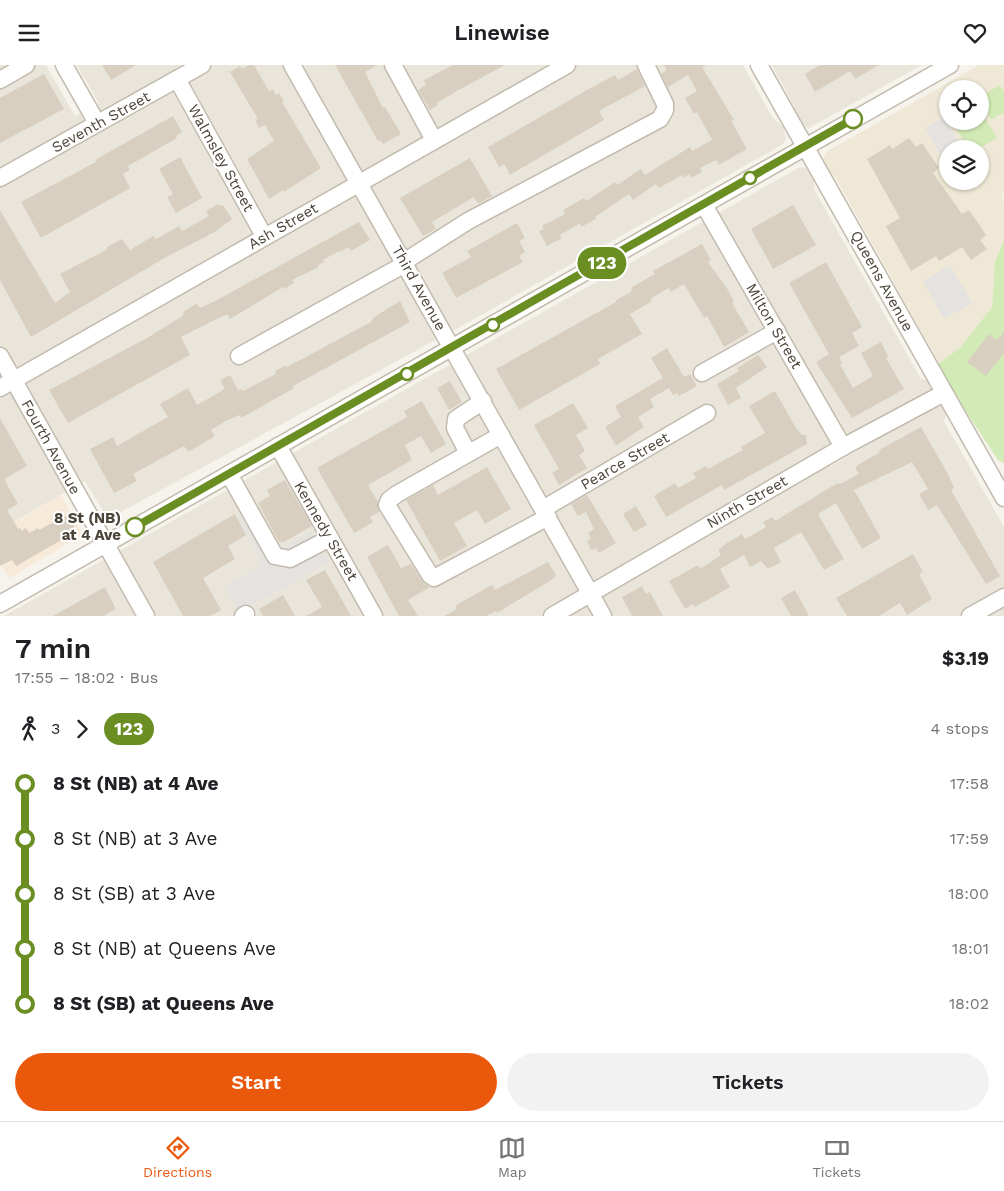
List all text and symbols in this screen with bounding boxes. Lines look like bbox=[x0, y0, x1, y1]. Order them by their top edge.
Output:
icon: menu bbox=[15, 19, 43, 47]
icon: heart bbox=[961, 19, 989, 47]
text: Linewise bbox=[454, 20, 550, 45]
map controls bbox=[939, 80, 989, 190]
button: locate bbox=[939, 80, 989, 130]
street label: Seventh Street bbox=[49, 87, 154, 156]
street label: Walmsley Street bbox=[184, 101, 258, 215]
unlabelled marker bbox=[843, 109, 863, 129]
button: layers bbox=[939, 140, 989, 190]
unlabelled marker bbox=[743, 171, 757, 185]
street label: Ash Street bbox=[245, 199, 322, 253]
street label: Queens Avenue bbox=[847, 227, 917, 335]
street label: Third Avenue bbox=[388, 242, 450, 334]
line badge: 123 bbox=[573, 247, 631, 279]
text: 123 bbox=[587, 252, 617, 273]
street label: Milton Street bbox=[742, 280, 806, 373]
unlabelled marker bbox=[486, 318, 500, 332]
unlabelled marker bbox=[400, 367, 414, 381]
street label: Fourth Avenue bbox=[18, 397, 84, 497]
street label: Pearce Street bbox=[577, 428, 673, 494]
street label: Ninth Street bbox=[704, 471, 791, 532]
street label: Kennedy Street bbox=[290, 478, 362, 585]
place label: 8 St (NB) at 4 Ave bbox=[54, 509, 121, 544]
marker: 8 St (NB) at 4 Ave bbox=[125, 517, 145, 537]
text: 7 min bbox=[15, 632, 91, 665]
text: $3.19 bbox=[942, 647, 989, 670]
text: 17:55 – 18:02 · Bus bbox=[15, 668, 158, 687]
icon: walk bbox=[15, 715, 43, 743]
icon: forward bbox=[68, 715, 96, 743]
text: 123 bbox=[114, 718, 144, 739]
text: 3 bbox=[51, 719, 60, 738]
text: 4 stops bbox=[931, 719, 989, 738]
text: 8 St (NB) at 4 Ave bbox=[53, 772, 218, 795]
text: 17:58 bbox=[950, 774, 989, 793]
text: 8 St (NB) at 3 Ave bbox=[53, 827, 217, 850]
text: 17:59 bbox=[950, 829, 989, 848]
text: 8 St (SB) at 3 Ave bbox=[53, 882, 215, 905]
text: 18:00 bbox=[948, 884, 989, 903]
text: 8 St (NB) at Queens Ave bbox=[53, 937, 276, 960]
text: 18:01 bbox=[952, 939, 989, 958]
text: 8 St (SB) at Queens Ave bbox=[53, 992, 274, 1015]
text: 18:02 bbox=[949, 994, 989, 1013]
button: Start bbox=[15, 1053, 497, 1111]
button: Tickets bbox=[507, 1053, 989, 1111]
tab: Directions bbox=[143, 1134, 212, 1180]
tab: Map bbox=[498, 1134, 527, 1180]
tab: Tickets bbox=[812, 1134, 861, 1180]

